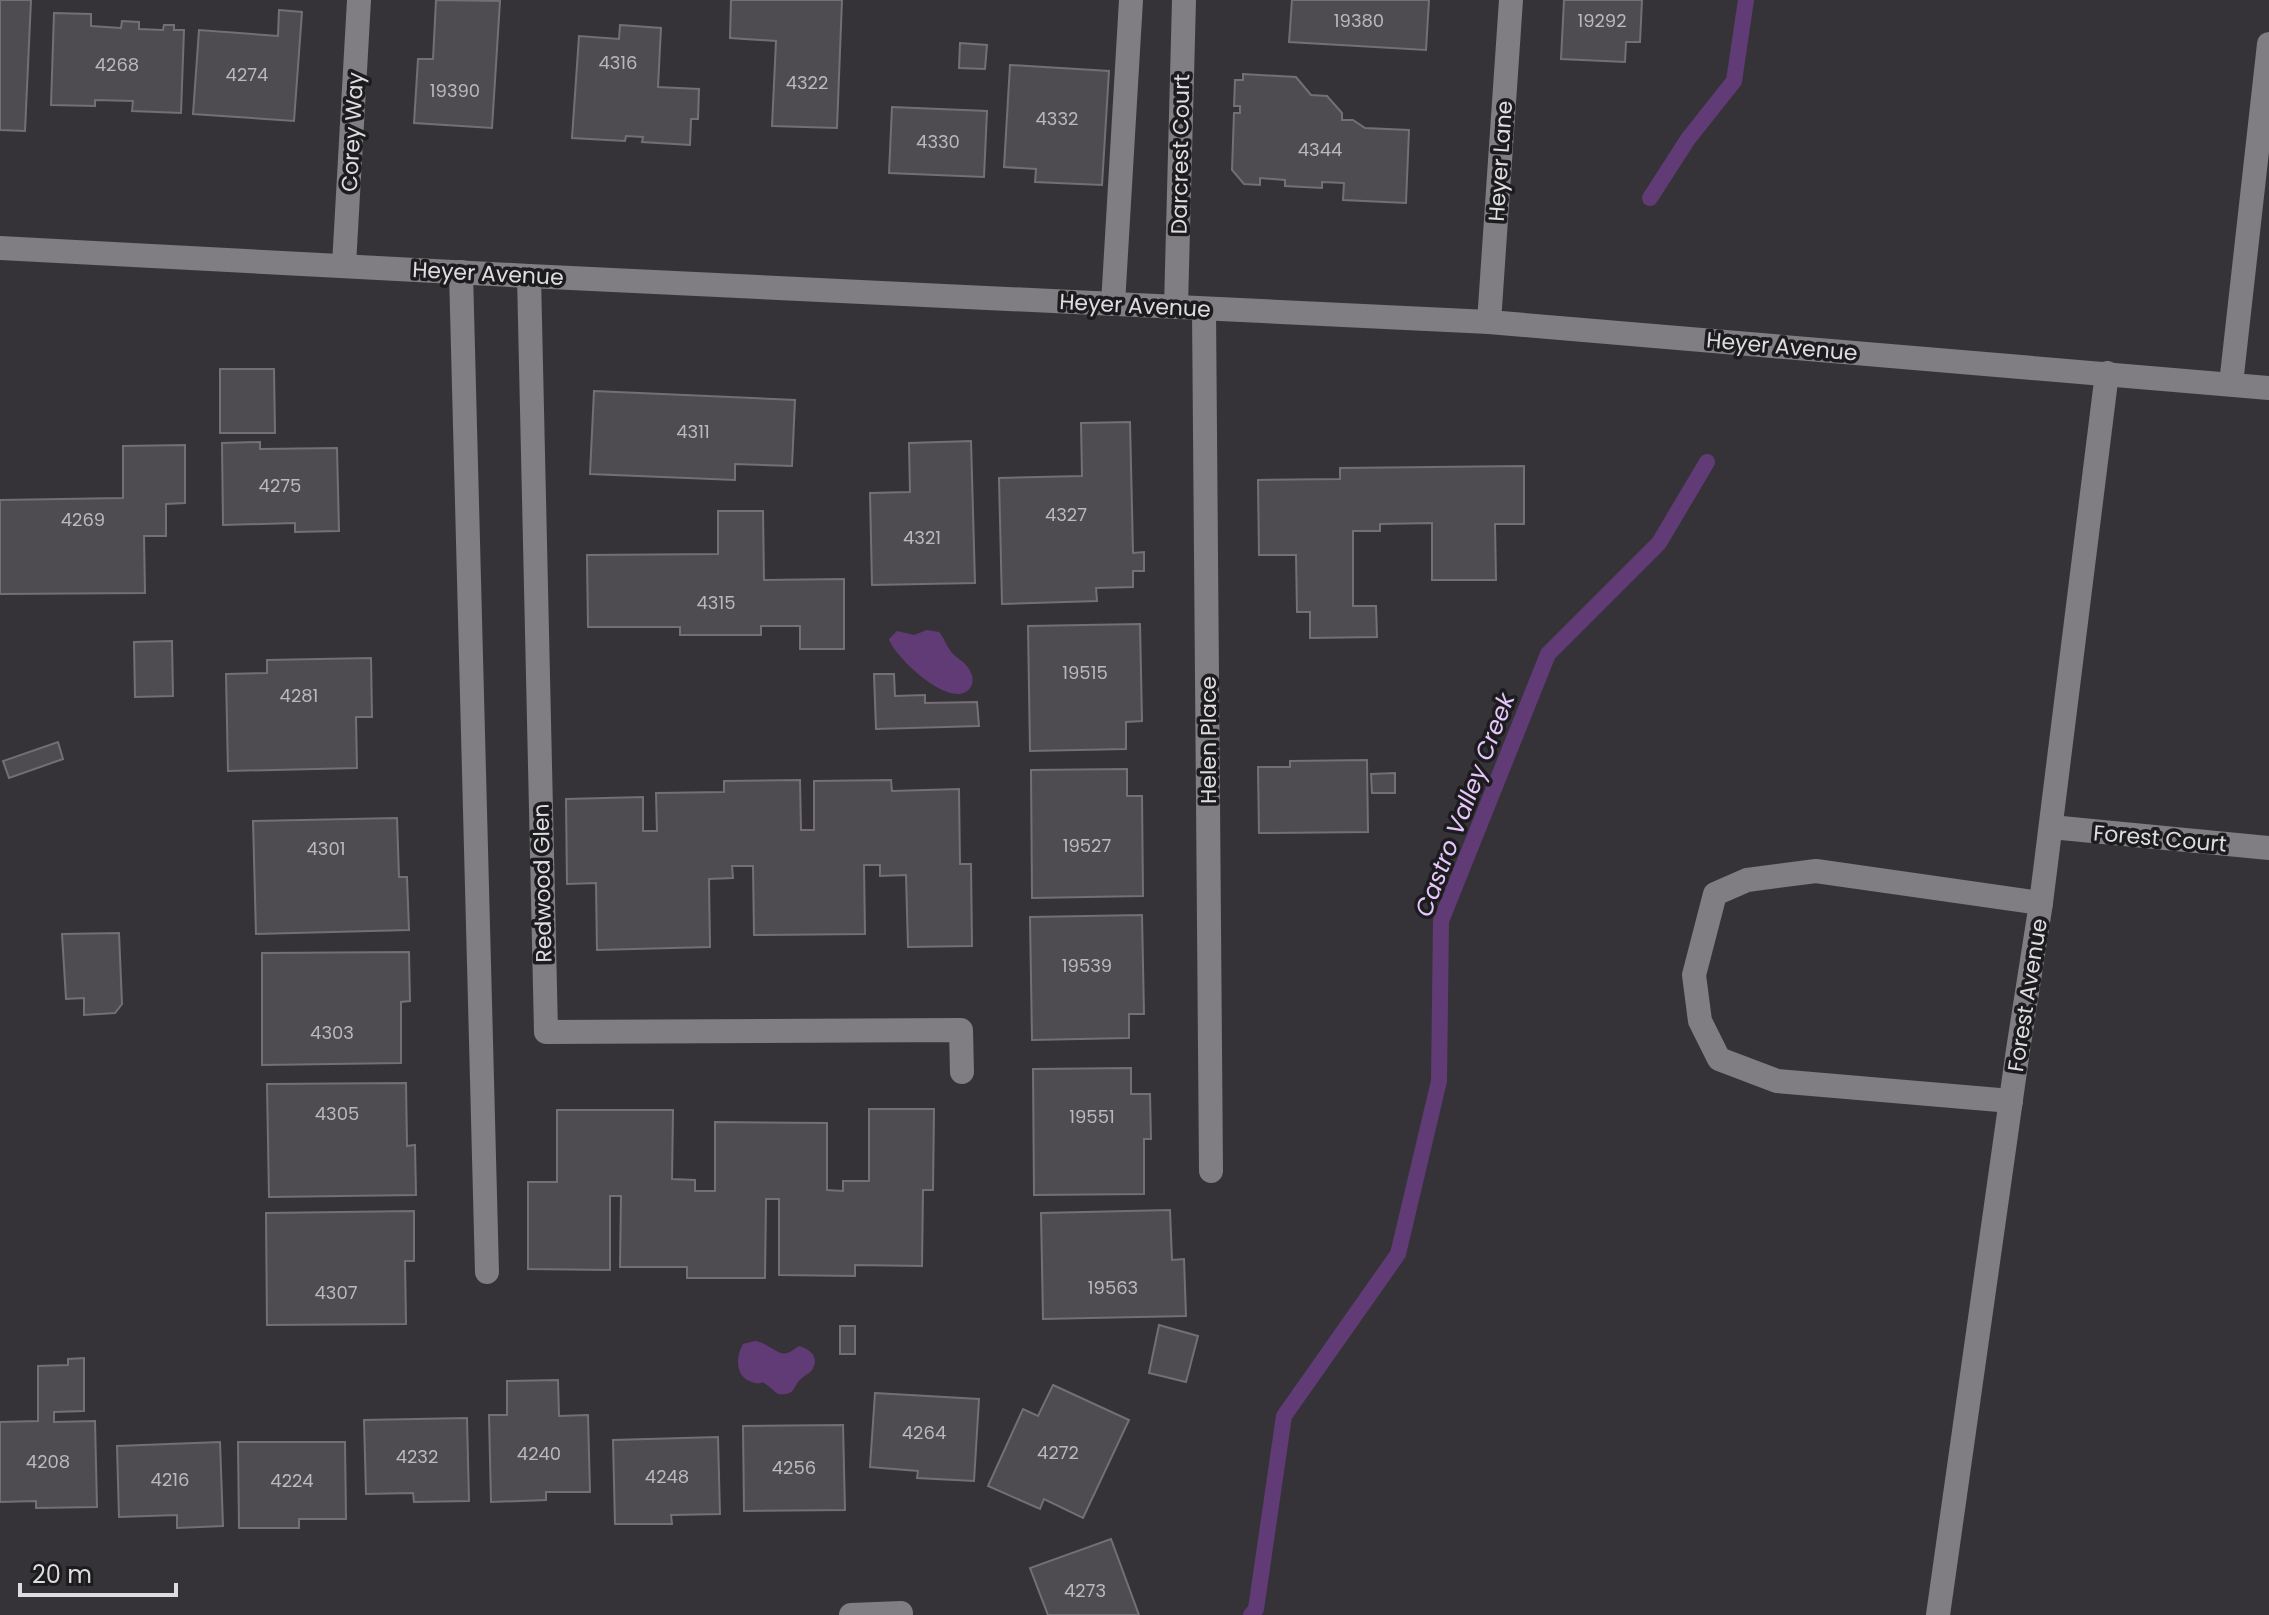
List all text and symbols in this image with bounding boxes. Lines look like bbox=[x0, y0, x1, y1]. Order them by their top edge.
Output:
house number: 19380 bbox=[1334, 8, 1384, 33]
house number: 19292 bbox=[1577, 8, 1627, 33]
house number: 4316 bbox=[598, 50, 638, 75]
house number: 4268 bbox=[95, 52, 139, 77]
house number: 4274 bbox=[226, 62, 268, 87]
house number: 4322 bbox=[786, 70, 828, 95]
street label: Corey Way bbox=[334, 71, 371, 193]
street label: Darcrest Court bbox=[1164, 73, 1197, 235]
house number: 19390 bbox=[430, 78, 480, 103]
street label: Heyer Lane bbox=[1481, 100, 1520, 223]
house number: 4332 bbox=[1036, 106, 1078, 131]
house number: 4330 bbox=[916, 129, 960, 154]
house number: 4344 bbox=[1298, 137, 1342, 162]
street label: Heyer Avenue bbox=[411, 254, 564, 293]
street label: Heyer Avenue bbox=[1058, 286, 1211, 325]
street label: Heyer Avenue bbox=[1705, 324, 1859, 369]
house number: 4311 bbox=[676, 419, 710, 444]
house number: 4275 bbox=[259, 473, 301, 498]
house number: 4327 bbox=[1045, 502, 1087, 527]
house number: 4269 bbox=[61, 507, 105, 532]
house number: 4321 bbox=[903, 525, 941, 550]
house number: 4315 bbox=[697, 590, 736, 615]
house number: 19515 bbox=[1062, 660, 1108, 685]
street label: Helen Place bbox=[1193, 676, 1224, 804]
house number: 4281 bbox=[280, 683, 318, 708]
water label: Castro Valley Creek bbox=[1407, 687, 1523, 921]
street label: Redwood Glen bbox=[526, 803, 559, 963]
street label: Forest Court bbox=[2092, 817, 2228, 860]
house number: 19527 bbox=[1063, 833, 1111, 858]
house number: 4301 bbox=[307, 836, 346, 861]
street label: Forest Avenue bbox=[2000, 916, 2055, 1074]
house number: 19539 bbox=[1062, 953, 1112, 978]
house number: 4303 bbox=[310, 1020, 354, 1045]
house number: 4305 bbox=[315, 1101, 359, 1126]
house number: 19551 bbox=[1069, 1104, 1115, 1129]
house number: 19563 bbox=[1088, 1275, 1138, 1300]
house number: 4307 bbox=[314, 1280, 358, 1305]
house number: 4264 bbox=[902, 1420, 946, 1445]
house number: 4272 bbox=[1037, 1440, 1079, 1465]
house number: 4240 bbox=[517, 1441, 561, 1466]
house number: 4232 bbox=[396, 1444, 438, 1469]
house number: 4208 bbox=[26, 1449, 70, 1474]
house number: 4256 bbox=[772, 1455, 816, 1480]
house number: 4248 bbox=[645, 1464, 689, 1489]
house number: 4216 bbox=[151, 1467, 189, 1492]
house number: 4224 bbox=[270, 1468, 314, 1493]
scale bar bbox=[20, 1547, 176, 1597]
text: 20 m bbox=[32, 1558, 92, 1591]
house number: 4273 bbox=[1064, 1578, 1106, 1603]

